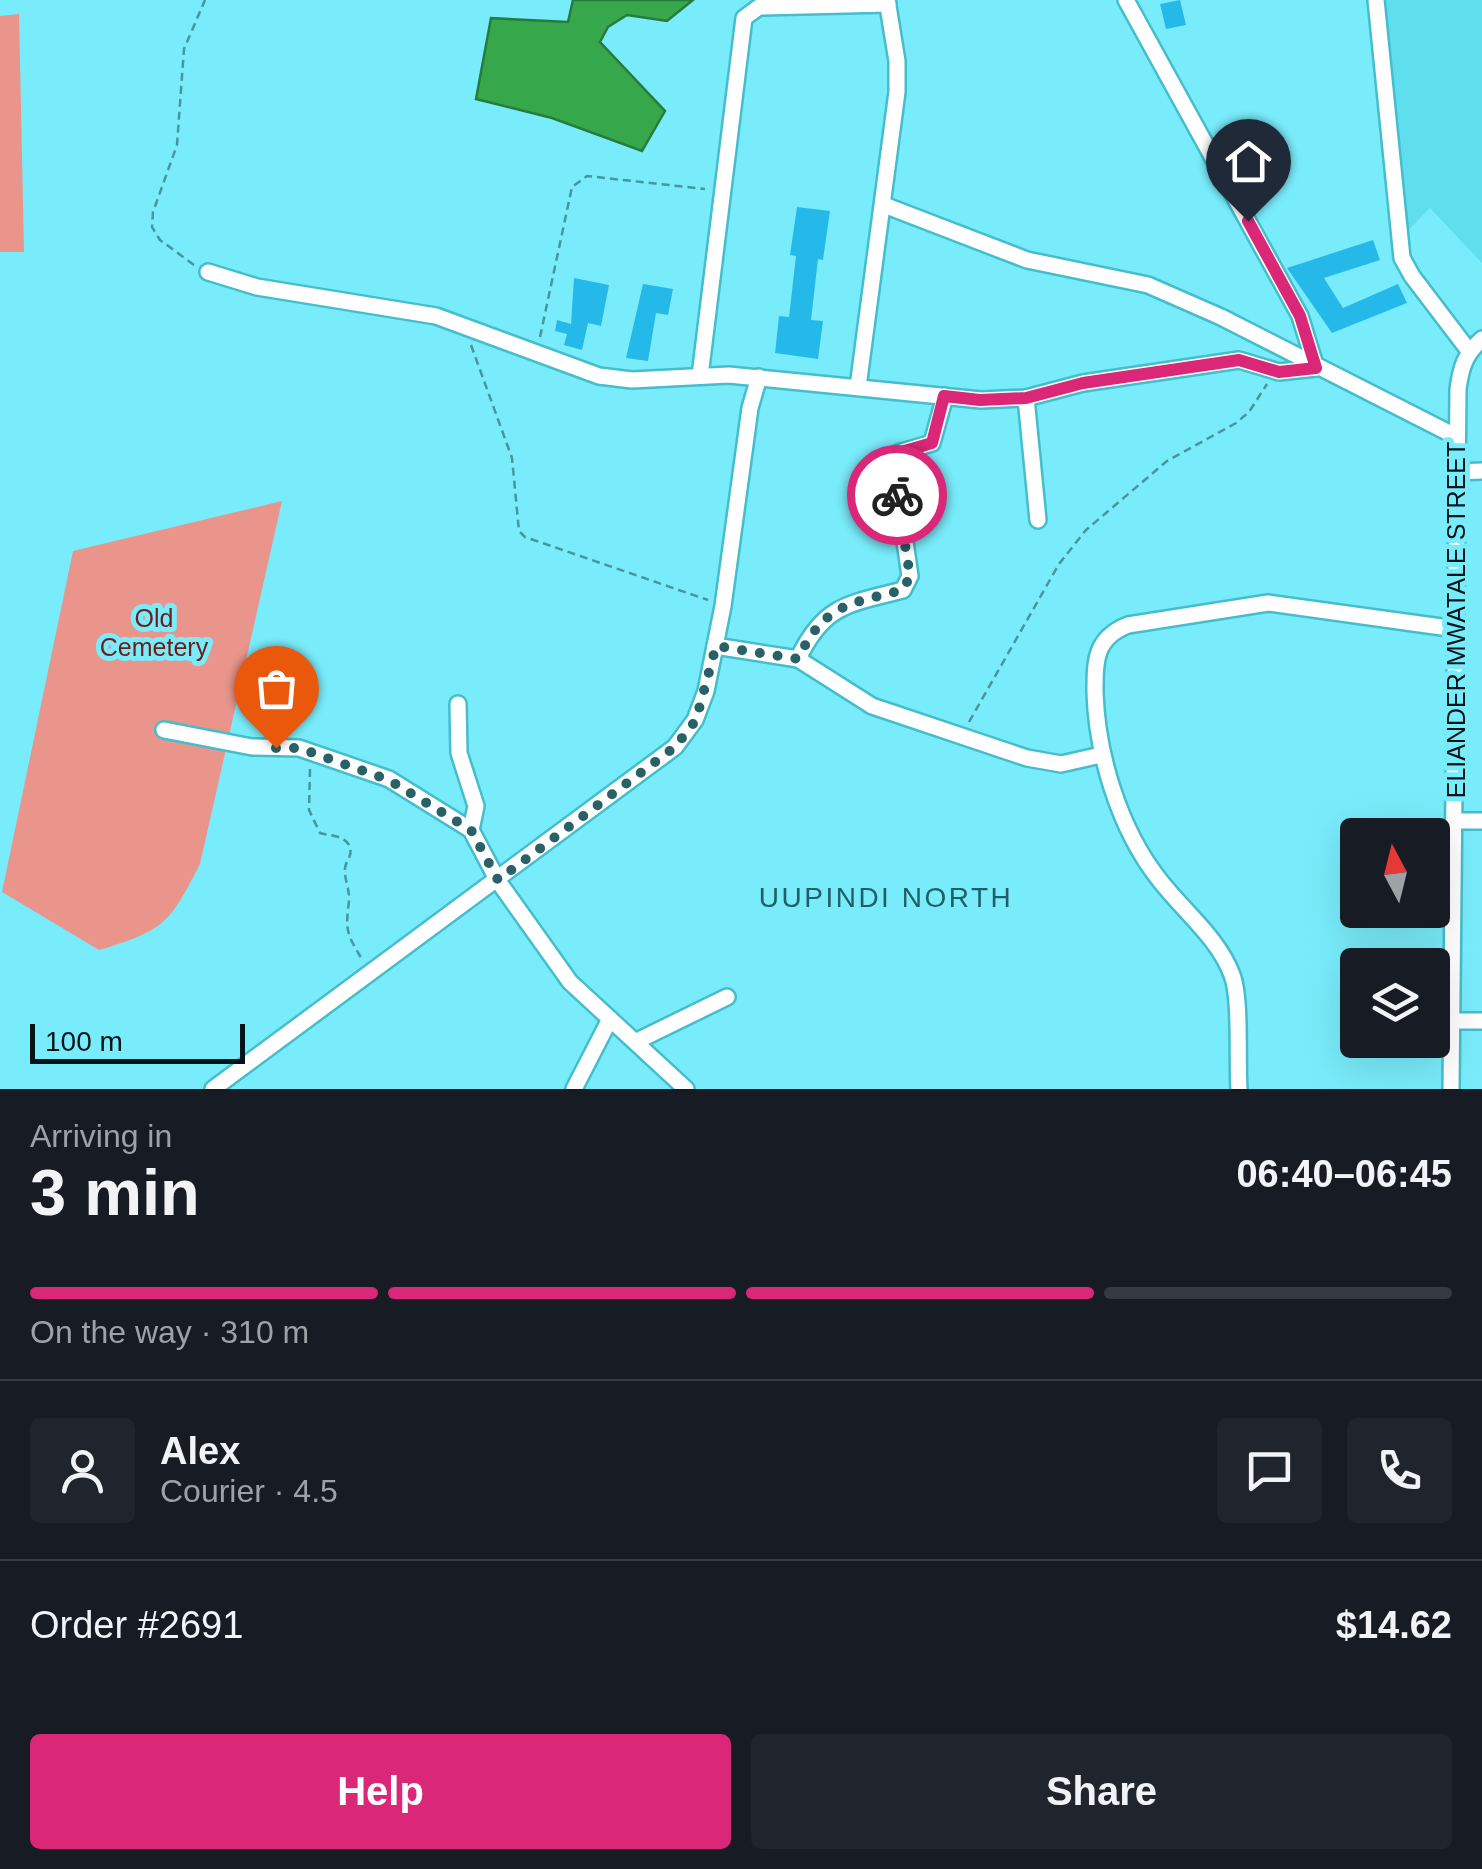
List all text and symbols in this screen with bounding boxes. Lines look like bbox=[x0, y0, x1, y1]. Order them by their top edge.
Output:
pin bbox=[1206, 119, 1291, 222]
icon: home bbox=[1221, 134, 1276, 189]
street label: ELIANDER MWATALE STREET bbox=[1442, 442, 1470, 798]
courier bbox=[847, 445, 947, 545]
icon: bike bbox=[870, 468, 925, 523]
park label: Old Cemetery bbox=[100, 604, 209, 661]
pin bbox=[234, 646, 319, 749]
icon: bag bbox=[249, 661, 304, 716]
north arrow bbox=[1340, 818, 1450, 928]
map controls bbox=[1340, 818, 1450, 1058]
district label: UUPINDI NORTH bbox=[759, 882, 1013, 913]
button: layers bbox=[1340, 948, 1450, 1058]
scale bar bbox=[30, 1019, 245, 1064]
text: 100 m bbox=[45, 1026, 123, 1057]
text: Arriving in bbox=[30, 1118, 172, 1154]
text: 06:40–06:45 bbox=[1236, 1153, 1452, 1195]
text: 3 min bbox=[30, 1156, 200, 1229]
text: On the way · 310 m bbox=[30, 1314, 309, 1350]
button: person bbox=[30, 1418, 135, 1523]
button: chat bbox=[1217, 1418, 1322, 1523]
button: phone bbox=[1347, 1418, 1452, 1523]
text: Alex bbox=[160, 1430, 240, 1472]
text: Courier · 4.5 bbox=[160, 1473, 338, 1509]
text: Order #2691 bbox=[30, 1604, 243, 1646]
text: $14.62 bbox=[1336, 1604, 1452, 1646]
button: Help bbox=[30, 1734, 731, 1849]
button: Share bbox=[751, 1734, 1452, 1849]

